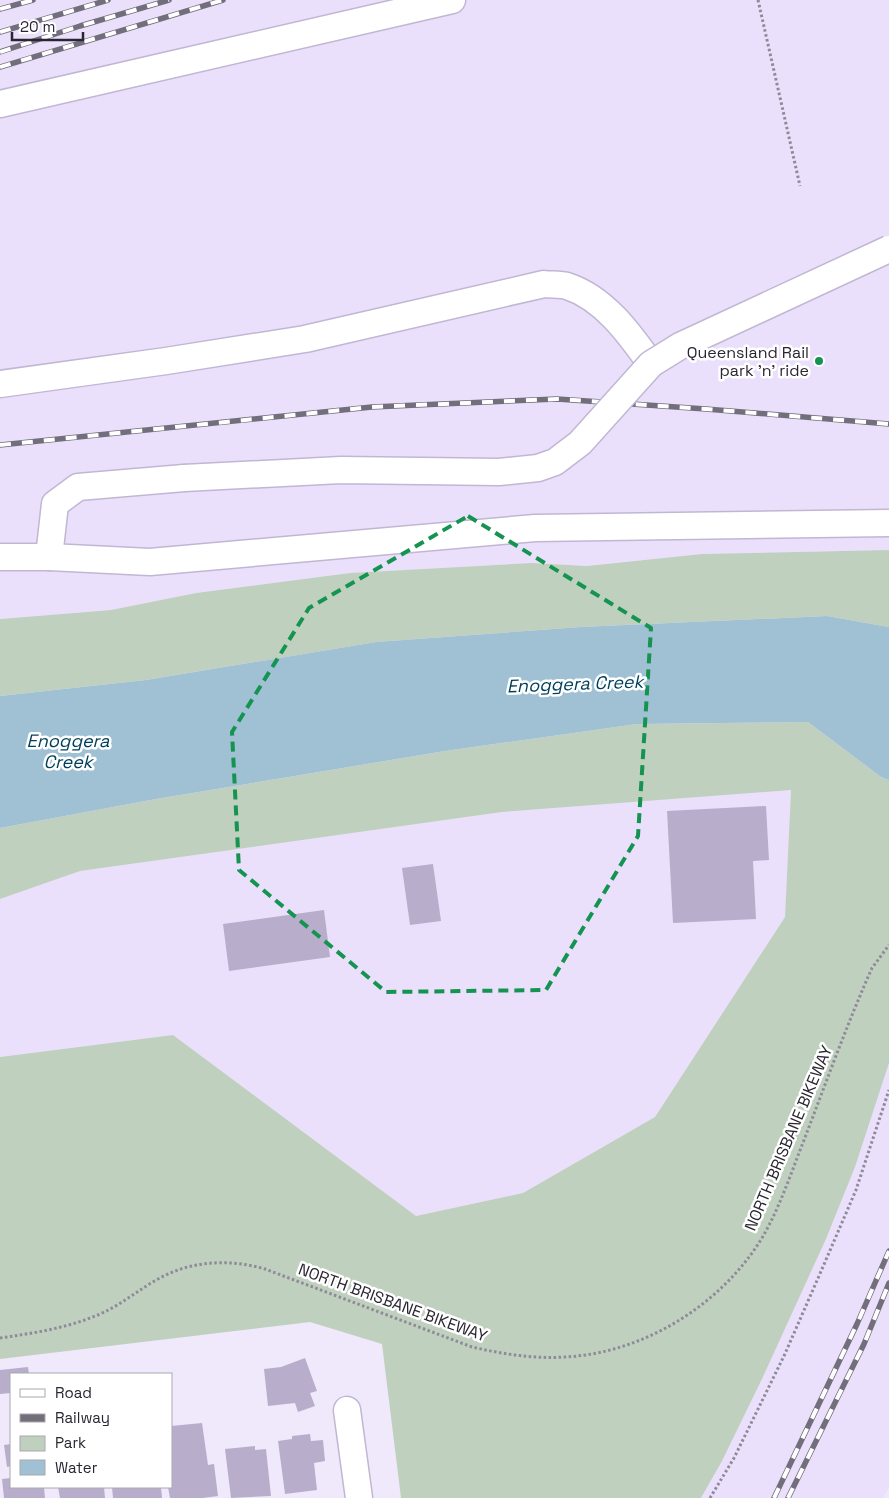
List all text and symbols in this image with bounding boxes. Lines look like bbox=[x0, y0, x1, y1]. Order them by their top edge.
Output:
scale bar bbox=[12, 10, 84, 42]
text: 20 m bbox=[20, 17, 55, 36]
place label: Queensland Rail park 'n' ride bbox=[687, 342, 809, 381]
marker: Queensland Rail park 'n' ride bbox=[813, 355, 825, 367]
water label: Enoggera Creek bbox=[506, 670, 646, 697]
water label: Enoggera Creek bbox=[27, 729, 110, 773]
street label: NORTH BRISBANE BIKEWAY bbox=[740, 1042, 837, 1234]
street label: NORTH BRISBANE BIKEWAY bbox=[296, 1259, 490, 1347]
legend bbox=[10, 1373, 172, 1488]
text: Road bbox=[55, 1383, 92, 1402]
text: Railway bbox=[55, 1408, 110, 1427]
text: Park bbox=[55, 1433, 86, 1452]
text: Water bbox=[55, 1458, 98, 1477]

